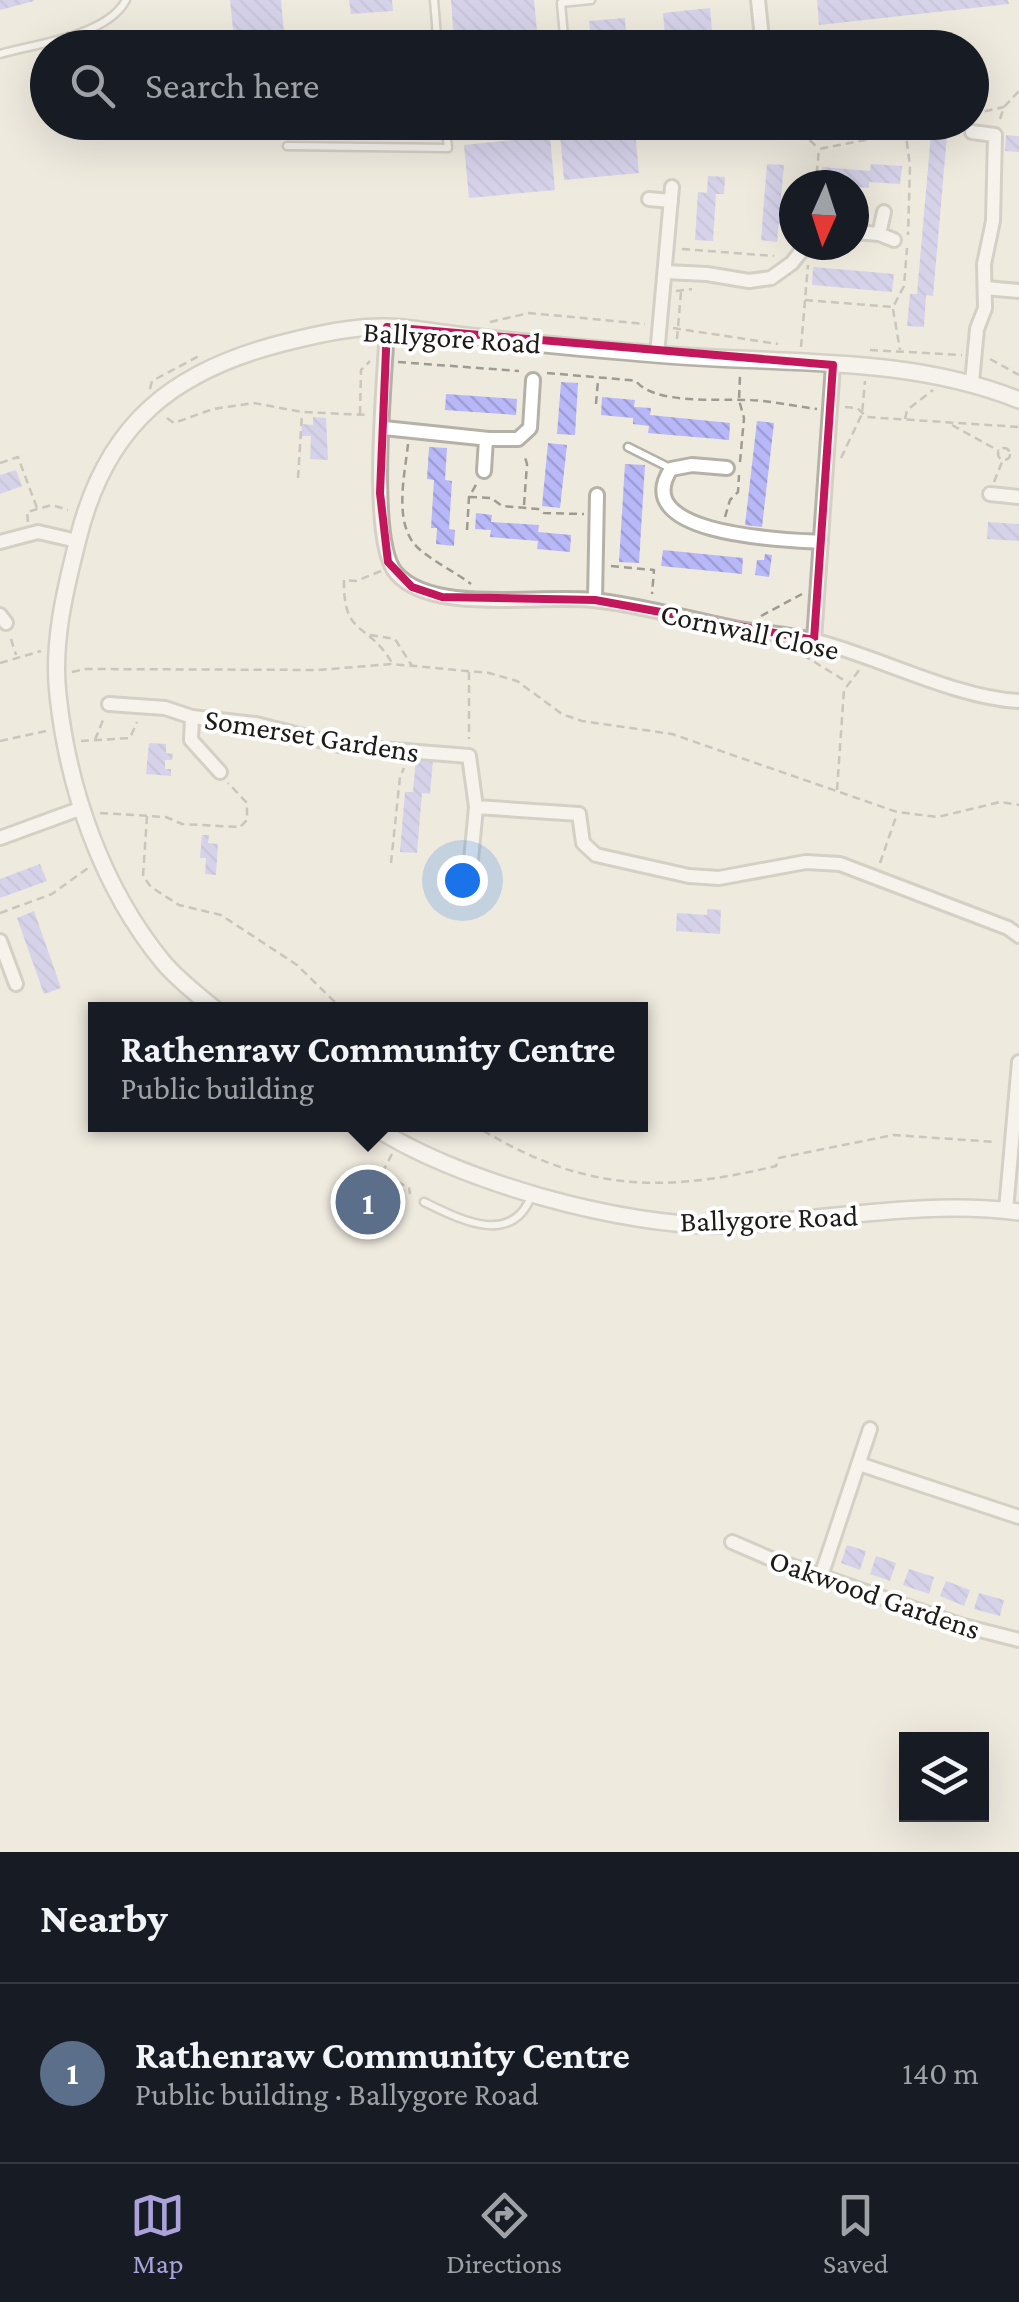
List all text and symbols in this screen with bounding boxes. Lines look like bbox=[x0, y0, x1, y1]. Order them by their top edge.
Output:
search box bbox=[30, 30, 989, 140]
icon: search bbox=[65, 58, 120, 113]
text: Search here bbox=[145, 64, 319, 106]
north arrow bbox=[779, 170, 869, 260]
street label: Ballygore Road bbox=[362, 314, 542, 361]
street label: Cornwall Close bbox=[658, 596, 842, 666]
street label: Somerset Gardens bbox=[202, 702, 422, 768]
your location bbox=[437, 855, 488, 906]
popup bbox=[88, 1002, 648, 1132]
text: Rathenraw Community Centre bbox=[121, 1028, 616, 1070]
text: Public building bbox=[121, 1070, 314, 1106]
pin: 1 bbox=[336, 1164, 400, 1240]
street label: Ballygore Road bbox=[679, 1198, 859, 1239]
street label: Oakwood Gardens bbox=[765, 1542, 985, 1646]
map controls bbox=[899, 1732, 989, 1822]
button: layers bbox=[899, 1732, 989, 1822]
text: Nearby bbox=[40, 1894, 168, 1941]
text: Rathenraw Community Centre bbox=[135, 2034, 630, 2076]
text: 1 bbox=[67, 2055, 78, 2091]
text: 140 m bbox=[902, 2055, 979, 2091]
text: Public building · Ballygore Road bbox=[135, 2076, 539, 2112]
tab: Map bbox=[130, 2188, 185, 2279]
tab: Directions bbox=[446, 2188, 562, 2279]
tab: Saved bbox=[823, 2188, 889, 2279]

